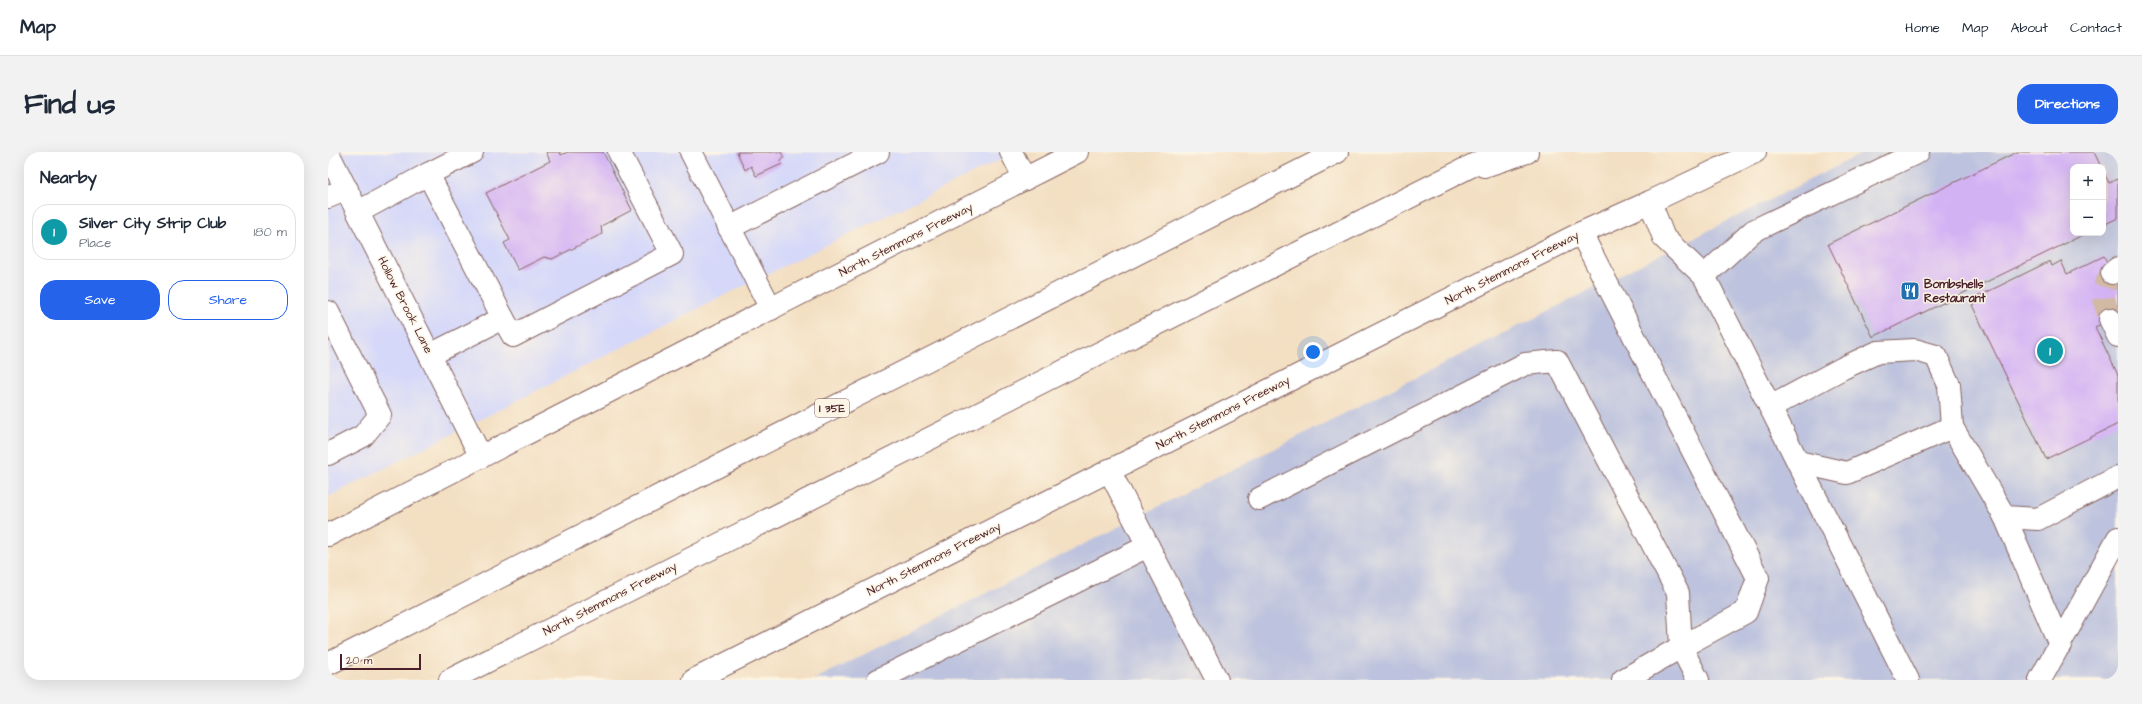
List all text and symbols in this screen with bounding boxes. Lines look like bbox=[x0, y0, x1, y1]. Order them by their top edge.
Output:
text: Map bbox=[20, 14, 56, 41]
text: Home bbox=[1905, 18, 1940, 38]
text: Map bbox=[1962, 18, 1988, 38]
text: About bbox=[2010, 18, 2048, 38]
text: Contact bbox=[2070, 18, 2122, 38]
button: Directions bbox=[2017, 84, 2118, 124]
text: Find us bbox=[24, 85, 115, 124]
map controls bbox=[2070, 164, 2106, 236]
button: + bbox=[2070, 164, 2106, 200]
text: Nearby bbox=[40, 166, 97, 190]
street label: North Stemmons Freeway bbox=[836, 199, 977, 282]
button: − bbox=[2070, 200, 2106, 236]
text: Silver City Strip Club bbox=[79, 213, 226, 234]
text: 1 bbox=[53, 223, 55, 241]
text: 180 m bbox=[253, 223, 287, 241]
street label: North Stemmons Freeway bbox=[1442, 227, 1583, 310]
text: Place bbox=[79, 234, 111, 252]
street label: Hollow Brook Lane bbox=[373, 254, 437, 357]
place label: Bombshells Restaurant bbox=[1924, 276, 1986, 307]
button: Save bbox=[40, 280, 160, 320]
button: Share bbox=[168, 280, 288, 320]
restaurant icon: Bombshells Restaurant bbox=[1899, 280, 1921, 302]
pin: 1 bbox=[2037, 336, 2063, 366]
your location bbox=[1303, 342, 1323, 362]
street label: North Stemmons Freeway bbox=[1153, 372, 1294, 455]
road number: I 35E bbox=[815, 399, 849, 417]
street label: North Stemmons Freeway bbox=[864, 518, 1005, 601]
street label: North Stemmons Freeway bbox=[540, 558, 681, 641]
scale bar bbox=[340, 652, 421, 671]
text: 20 m bbox=[346, 653, 372, 668]

